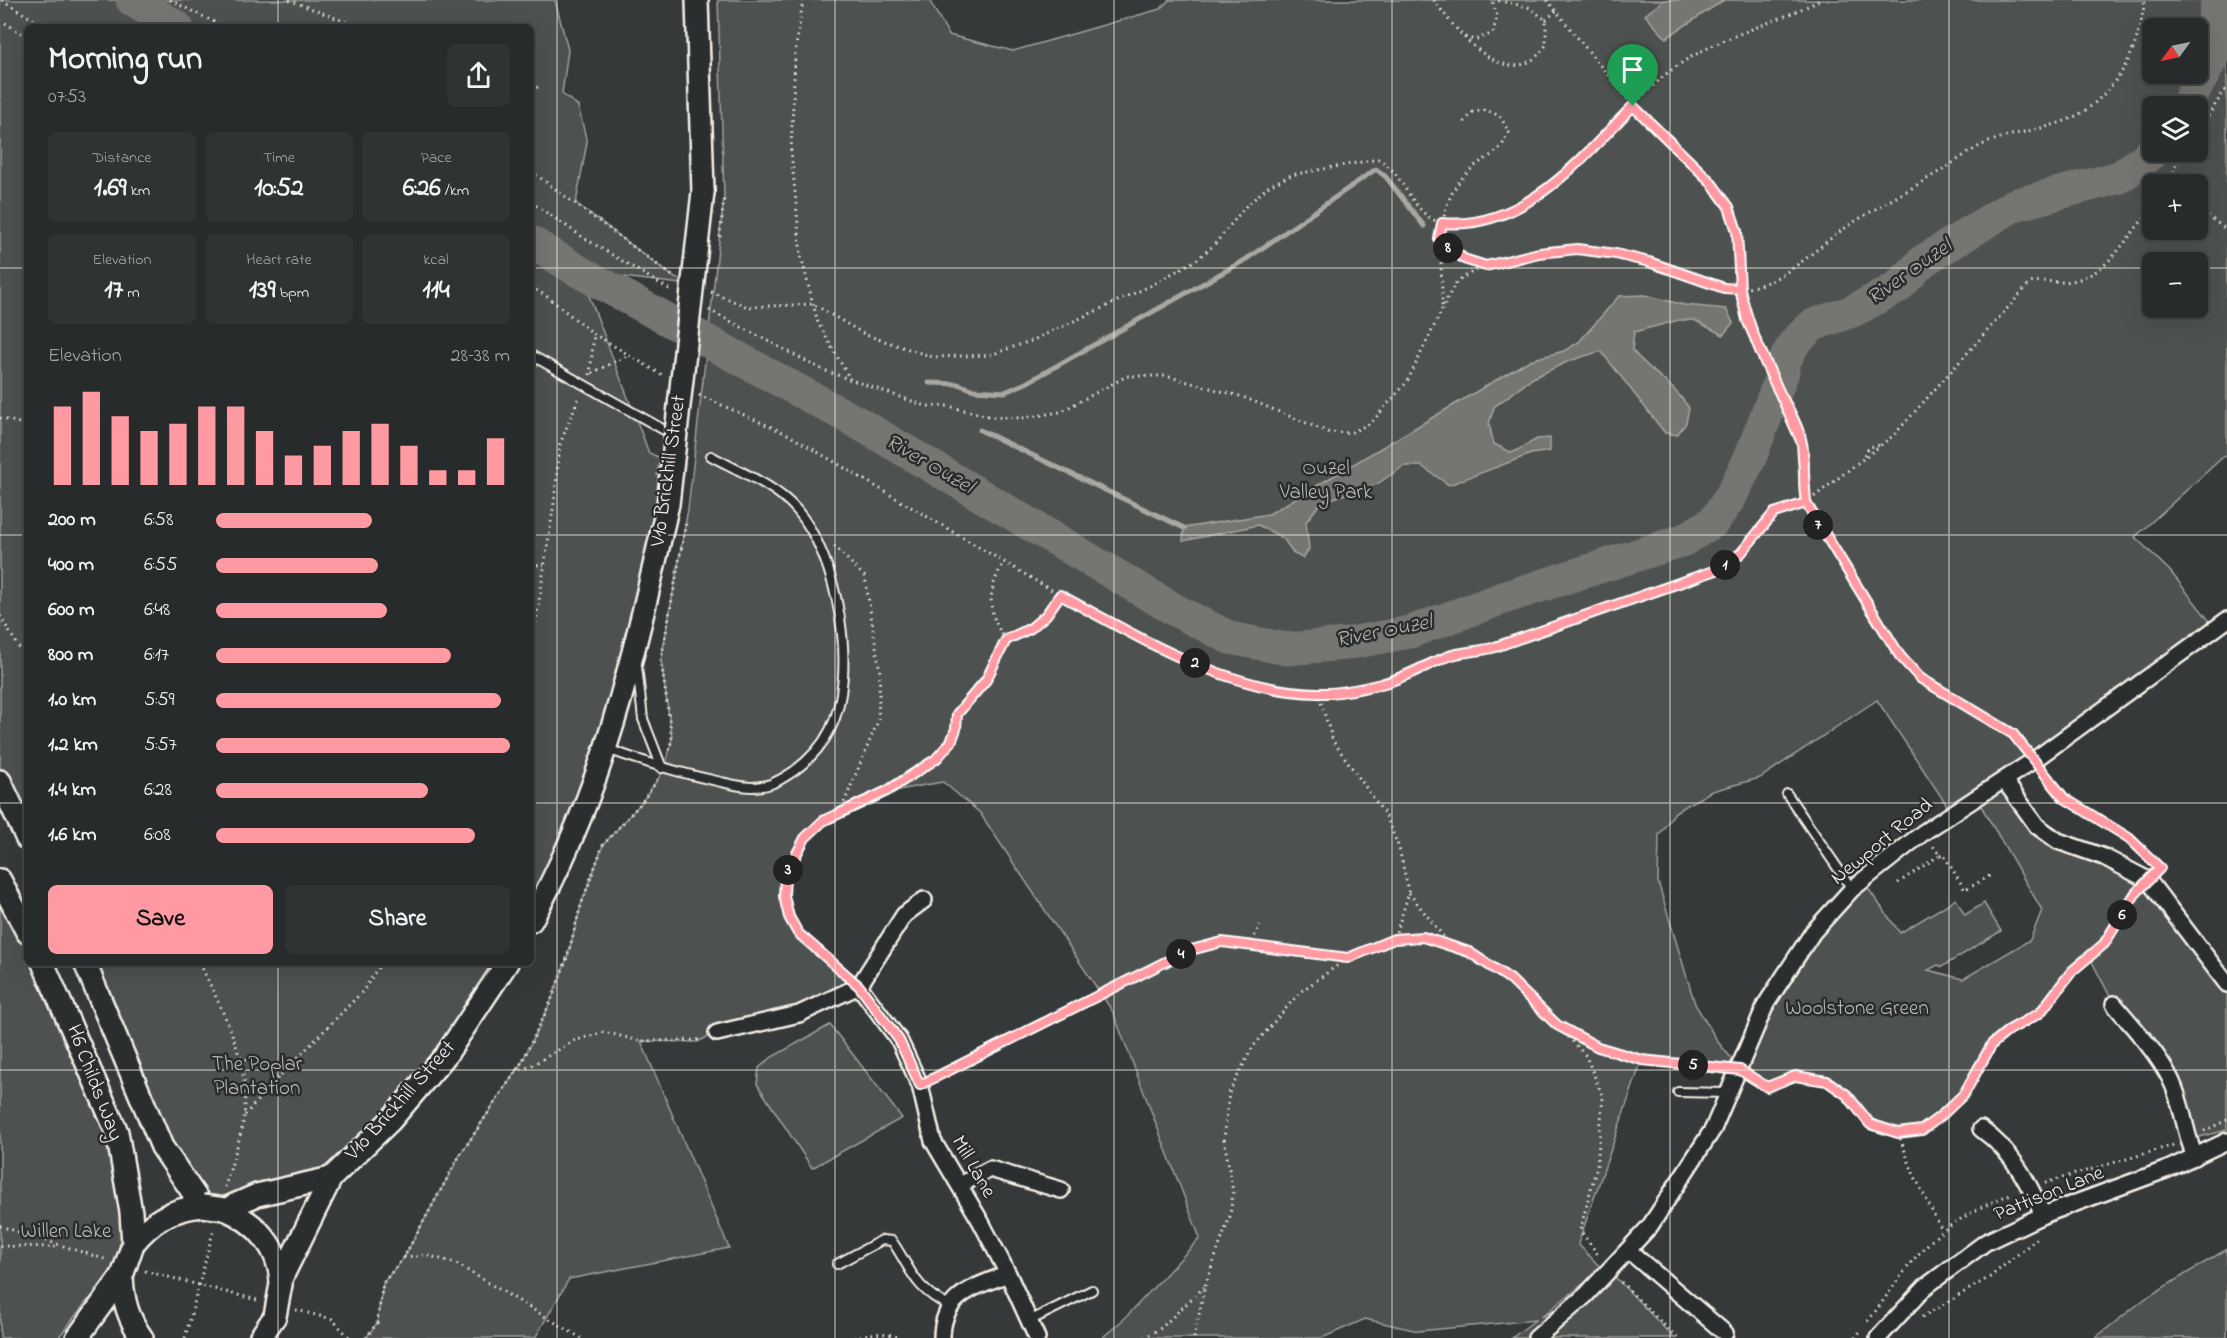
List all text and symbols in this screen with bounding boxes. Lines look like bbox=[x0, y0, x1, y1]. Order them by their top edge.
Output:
north arrow bbox=[2142, 18, 2208, 84]
map controls bbox=[2142, 18, 2208, 318]
text: Morning run bbox=[48, 36, 202, 84]
button: share bbox=[447, 44, 510, 107]
pin bbox=[1607, 44, 1658, 106]
icon: arrive bbox=[1616, 53, 1649, 86]
text: 07:53 bbox=[48, 83, 86, 112]
button: layers bbox=[2142, 96, 2208, 162]
text: Distance bbox=[93, 146, 151, 170]
text: Time bbox=[263, 146, 295, 170]
text: Pace bbox=[420, 146, 452, 170]
text: 1.69 bbox=[94, 170, 127, 208]
text: 10:52 bbox=[254, 170, 304, 208]
text: 6:26 bbox=[403, 170, 441, 208]
button: + bbox=[2142, 174, 2208, 240]
text: km bbox=[127, 179, 150, 203]
text: /km bbox=[441, 179, 469, 203]
water label: River Ouzel bbox=[1861, 231, 1961, 314]
pin: 8 bbox=[1433, 233, 1463, 263]
text: 8 bbox=[1445, 236, 1451, 260]
text: Elevation bbox=[93, 248, 151, 272]
text: Heart rate bbox=[246, 248, 312, 272]
text: kcal bbox=[423, 248, 449, 272]
button: − bbox=[2142, 252, 2208, 318]
text: 17 bbox=[104, 272, 123, 310]
text: 139 bbox=[249, 272, 276, 310]
text: 114 bbox=[422, 272, 450, 310]
text: m bbox=[123, 281, 140, 305]
text: bpm bbox=[276, 281, 309, 305]
text: Elevation bbox=[48, 342, 122, 371]
text: 28–38 m bbox=[451, 342, 510, 371]
street label: V10 Brickhill Street bbox=[643, 393, 694, 550]
water label: River Ouzel bbox=[879, 427, 981, 504]
park label: Ouzel Valley Park bbox=[1279, 454, 1373, 510]
text: 200 m bbox=[48, 506, 96, 535]
text: 6:58 bbox=[144, 506, 173, 535]
pin: 7 bbox=[1803, 510, 1833, 540]
text: 7 bbox=[1815, 513, 1821, 537]
pin: 1 bbox=[1710, 550, 1740, 580]
text: 400 m bbox=[48, 551, 94, 580]
text: 6:55 bbox=[144, 551, 177, 580]
text: 1 bbox=[1722, 553, 1728, 577]
text: 600 m bbox=[48, 596, 95, 625]
text: 6:48 bbox=[144, 596, 170, 625]
water label: River Ouzel bbox=[1333, 607, 1437, 657]
text: 800 m bbox=[48, 641, 93, 670]
text: 6:17 bbox=[144, 641, 169, 670]
pin: 2 bbox=[1180, 648, 1210, 678]
text: 2 bbox=[1191, 651, 1199, 675]
text: 1.0 km bbox=[48, 686, 96, 715]
text: 5:59 bbox=[144, 686, 175, 715]
text: 1.2 km bbox=[48, 731, 98, 760]
text: 5:57 bbox=[144, 731, 177, 760]
text: 1.4 km bbox=[48, 776, 96, 805]
text: 6:28 bbox=[144, 776, 172, 805]
street label: Newport Road bbox=[1824, 791, 1940, 893]
text: 1.6 km bbox=[48, 821, 97, 850]
text: 6:08 bbox=[144, 821, 171, 850]
pin: 3 bbox=[773, 855, 803, 885]
text: 3 bbox=[785, 858, 791, 882]
button: Save bbox=[48, 885, 273, 954]
button: Share bbox=[285, 885, 510, 954]
pin: 6 bbox=[2107, 900, 2137, 930]
text: 6 bbox=[2118, 903, 2126, 927]
pin: 4 bbox=[1166, 939, 1196, 969]
text: 4 bbox=[1178, 942, 1184, 966]
park label: Woolstone Green bbox=[1785, 994, 1929, 1024]
street label: H6 Childs Way bbox=[56, 1020, 130, 1146]
street label: V10 Brickhill Street bbox=[338, 1034, 463, 1169]
park label: The Poplar Plantation bbox=[212, 1050, 303, 1104]
pin: 5 bbox=[1678, 1050, 1708, 1080]
text: 5 bbox=[1688, 1053, 1698, 1077]
street label: Mill Lane bbox=[943, 1130, 1003, 1204]
street label: Pattison Lane bbox=[1990, 1158, 2109, 1230]
park label: Willen Lake bbox=[21, 1217, 112, 1247]

